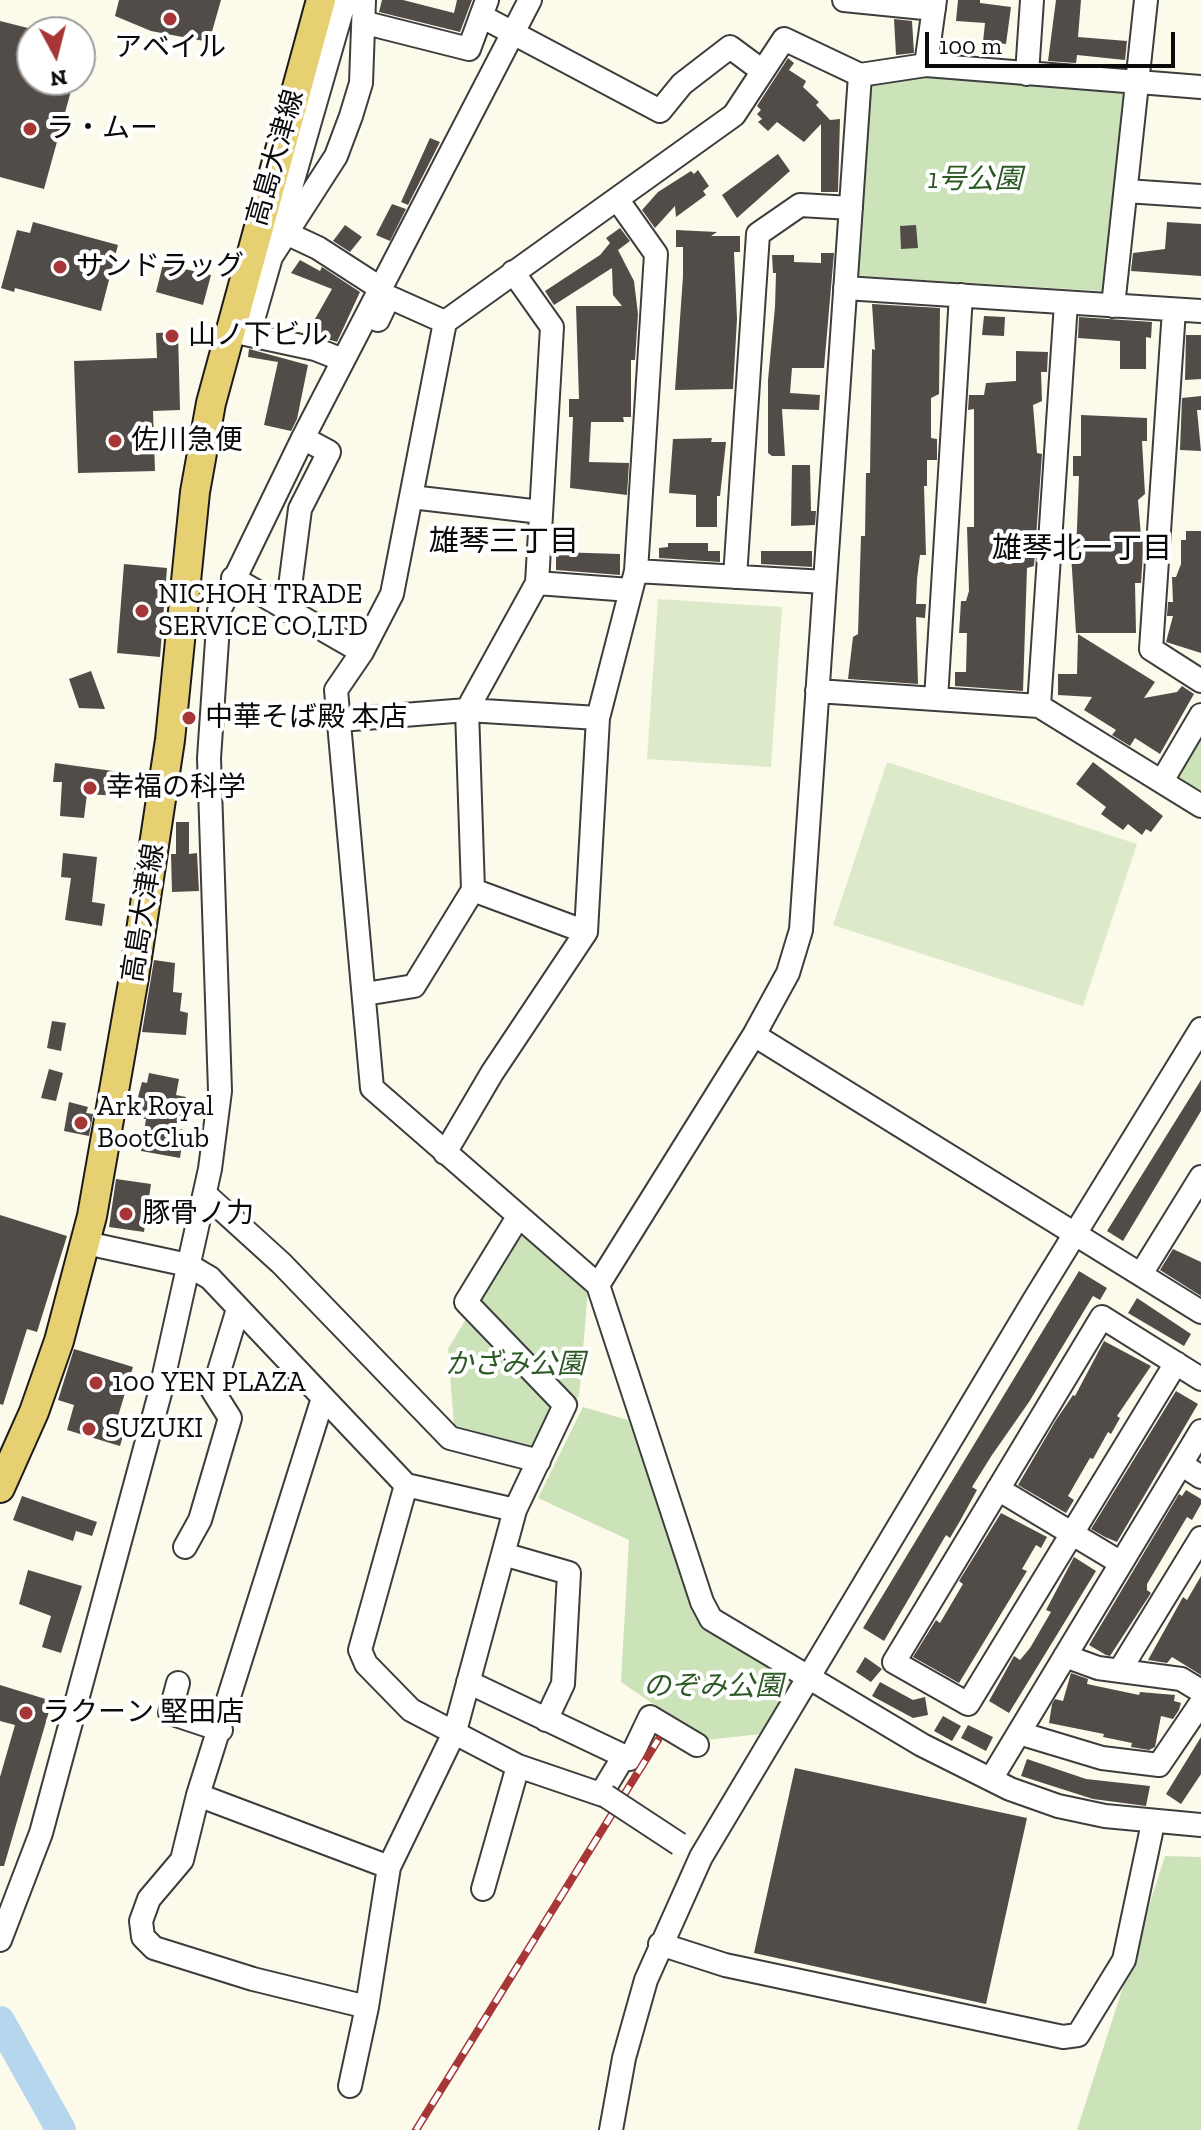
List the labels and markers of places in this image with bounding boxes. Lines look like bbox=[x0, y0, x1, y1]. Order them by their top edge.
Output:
marker: アベイル bbox=[161, 10, 179, 28]
place label: アベイル bbox=[114, 31, 226, 65]
place label: ラ・ムー bbox=[46, 112, 158, 146]
marker: ラ・ムー bbox=[21, 120, 39, 138]
place label: サンドラッグ bbox=[76, 250, 244, 284]
marker: サンドラッグ bbox=[51, 258, 69, 276]
place label: 山ノ下ビル bbox=[188, 319, 328, 353]
marker: 山ノ下ビル bbox=[163, 327, 181, 345]
place label: 佐川急便 bbox=[131, 424, 243, 458]
marker: 佐川急便 bbox=[106, 432, 124, 450]
place label: NICHOH TRADE SERVICE CO,LTD bbox=[158, 578, 368, 644]
marker: NICHOH TRADE SERVICE CO,LTD bbox=[133, 602, 151, 620]
place label: 中華そば殿 本店 bbox=[205, 701, 407, 735]
marker: 中華そば殿 本店 bbox=[180, 709, 198, 727]
place label: 幸福の科学 bbox=[106, 771, 246, 805]
marker: 幸福の科学 bbox=[81, 779, 99, 797]
place label: Ark Royal BootClub bbox=[97, 1090, 214, 1156]
marker: Ark Royal BootClub bbox=[72, 1114, 90, 1132]
place label: 豚骨ノ力 bbox=[142, 1197, 254, 1231]
marker: 豚骨ノ力 bbox=[117, 1205, 135, 1223]
place label: 100 YEN PLAZA bbox=[112, 1366, 306, 1400]
marker: 100 YEN PLAZA bbox=[87, 1374, 105, 1392]
place label: SUZUKI bbox=[105, 1412, 203, 1446]
marker: SUZUKI bbox=[80, 1420, 98, 1438]
place label: ラクーン 堅田店 bbox=[42, 1696, 244, 1730]
marker: ラクーン 堅田店 bbox=[17, 1704, 35, 1722]

